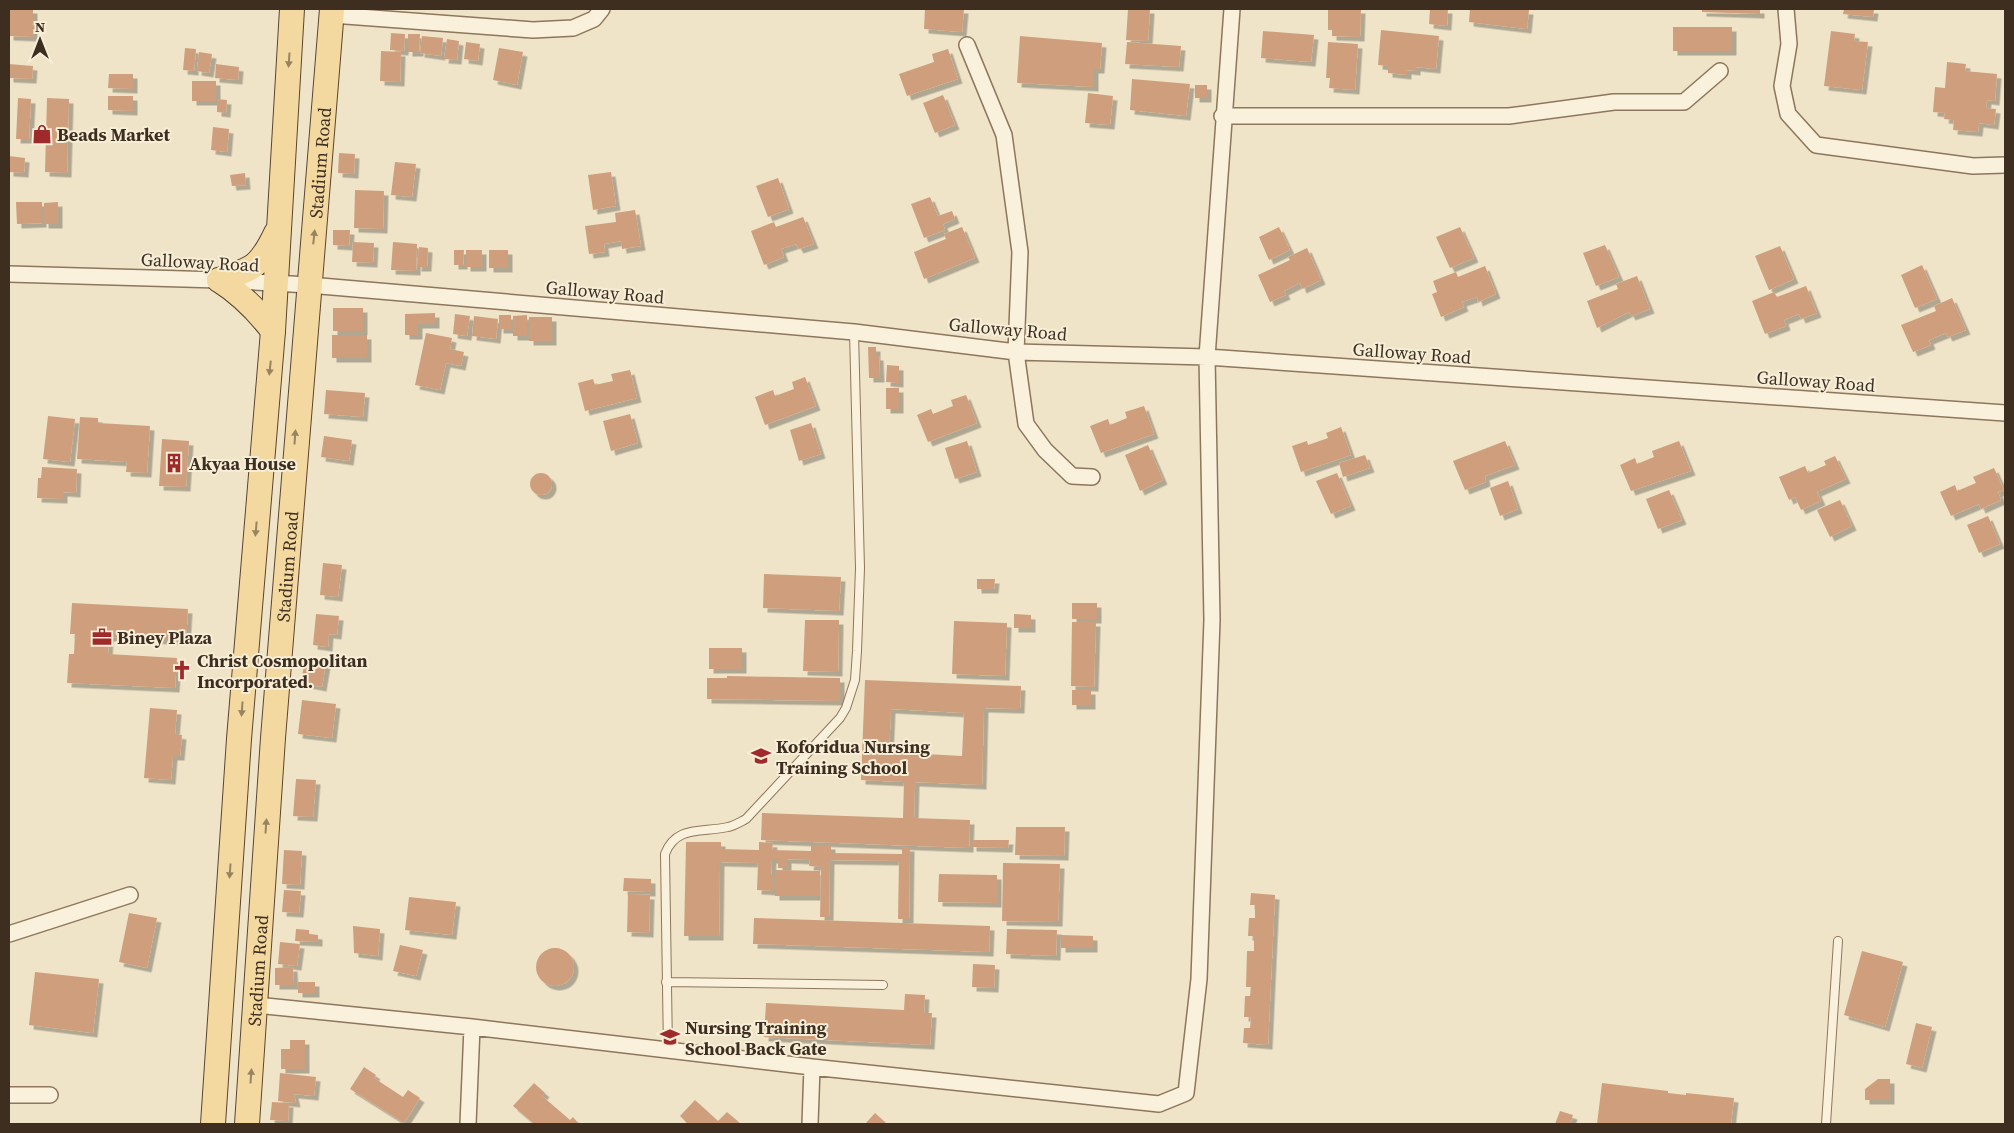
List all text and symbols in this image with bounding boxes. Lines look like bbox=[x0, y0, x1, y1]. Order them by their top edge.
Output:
north arrow bbox=[15, 15, 65, 65]
text: N bbox=[35, 17, 45, 37]
one-way arrow bbox=[285, 52, 293, 68]
street label: Stadium Road bbox=[303, 106, 337, 219]
place label: Beads Market bbox=[57, 122, 170, 147]
shop icon: Beads Market bbox=[31, 123, 53, 145]
one-way arrow bbox=[310, 228, 318, 244]
street label: Galloway Road bbox=[140, 246, 260, 278]
street label: Galloway Road bbox=[545, 274, 665, 310]
street label: Galloway Road bbox=[948, 311, 1068, 347]
street label: Galloway Road bbox=[1352, 336, 1472, 370]
one-way arrow bbox=[266, 360, 274, 376]
street label: Galloway Road bbox=[1756, 364, 1876, 398]
one-way arrow bbox=[292, 429, 300, 445]
place label: Akyaa House bbox=[189, 451, 296, 476]
building icon: Akyaa House bbox=[163, 452, 185, 474]
street label: Stadium Road bbox=[270, 510, 304, 623]
one-way arrow bbox=[251, 522, 259, 538]
place label: Biney Plaza bbox=[117, 625, 213, 650]
office icon: Biney Plaza bbox=[91, 626, 113, 648]
place label: Christ Cosmopolitan Incorporated. bbox=[197, 648, 368, 694]
church icon: Christ Cosmopolitan Incorporated. bbox=[171, 659, 193, 681]
one-way arrow bbox=[237, 701, 245, 717]
place label: Koforidua Nursing Training School bbox=[776, 734, 930, 780]
school or university icon: Koforidua Nursing Training School bbox=[750, 745, 772, 767]
one-way arrow bbox=[262, 818, 270, 834]
one-way arrow bbox=[226, 863, 234, 879]
street label: Stadium Road bbox=[241, 914, 274, 1027]
place label: Nursing Training School Back Gate bbox=[685, 1015, 827, 1061]
school or university icon: Nursing Training School Back Gate bbox=[659, 1026, 681, 1048]
one-way arrow bbox=[248, 1067, 256, 1083]

